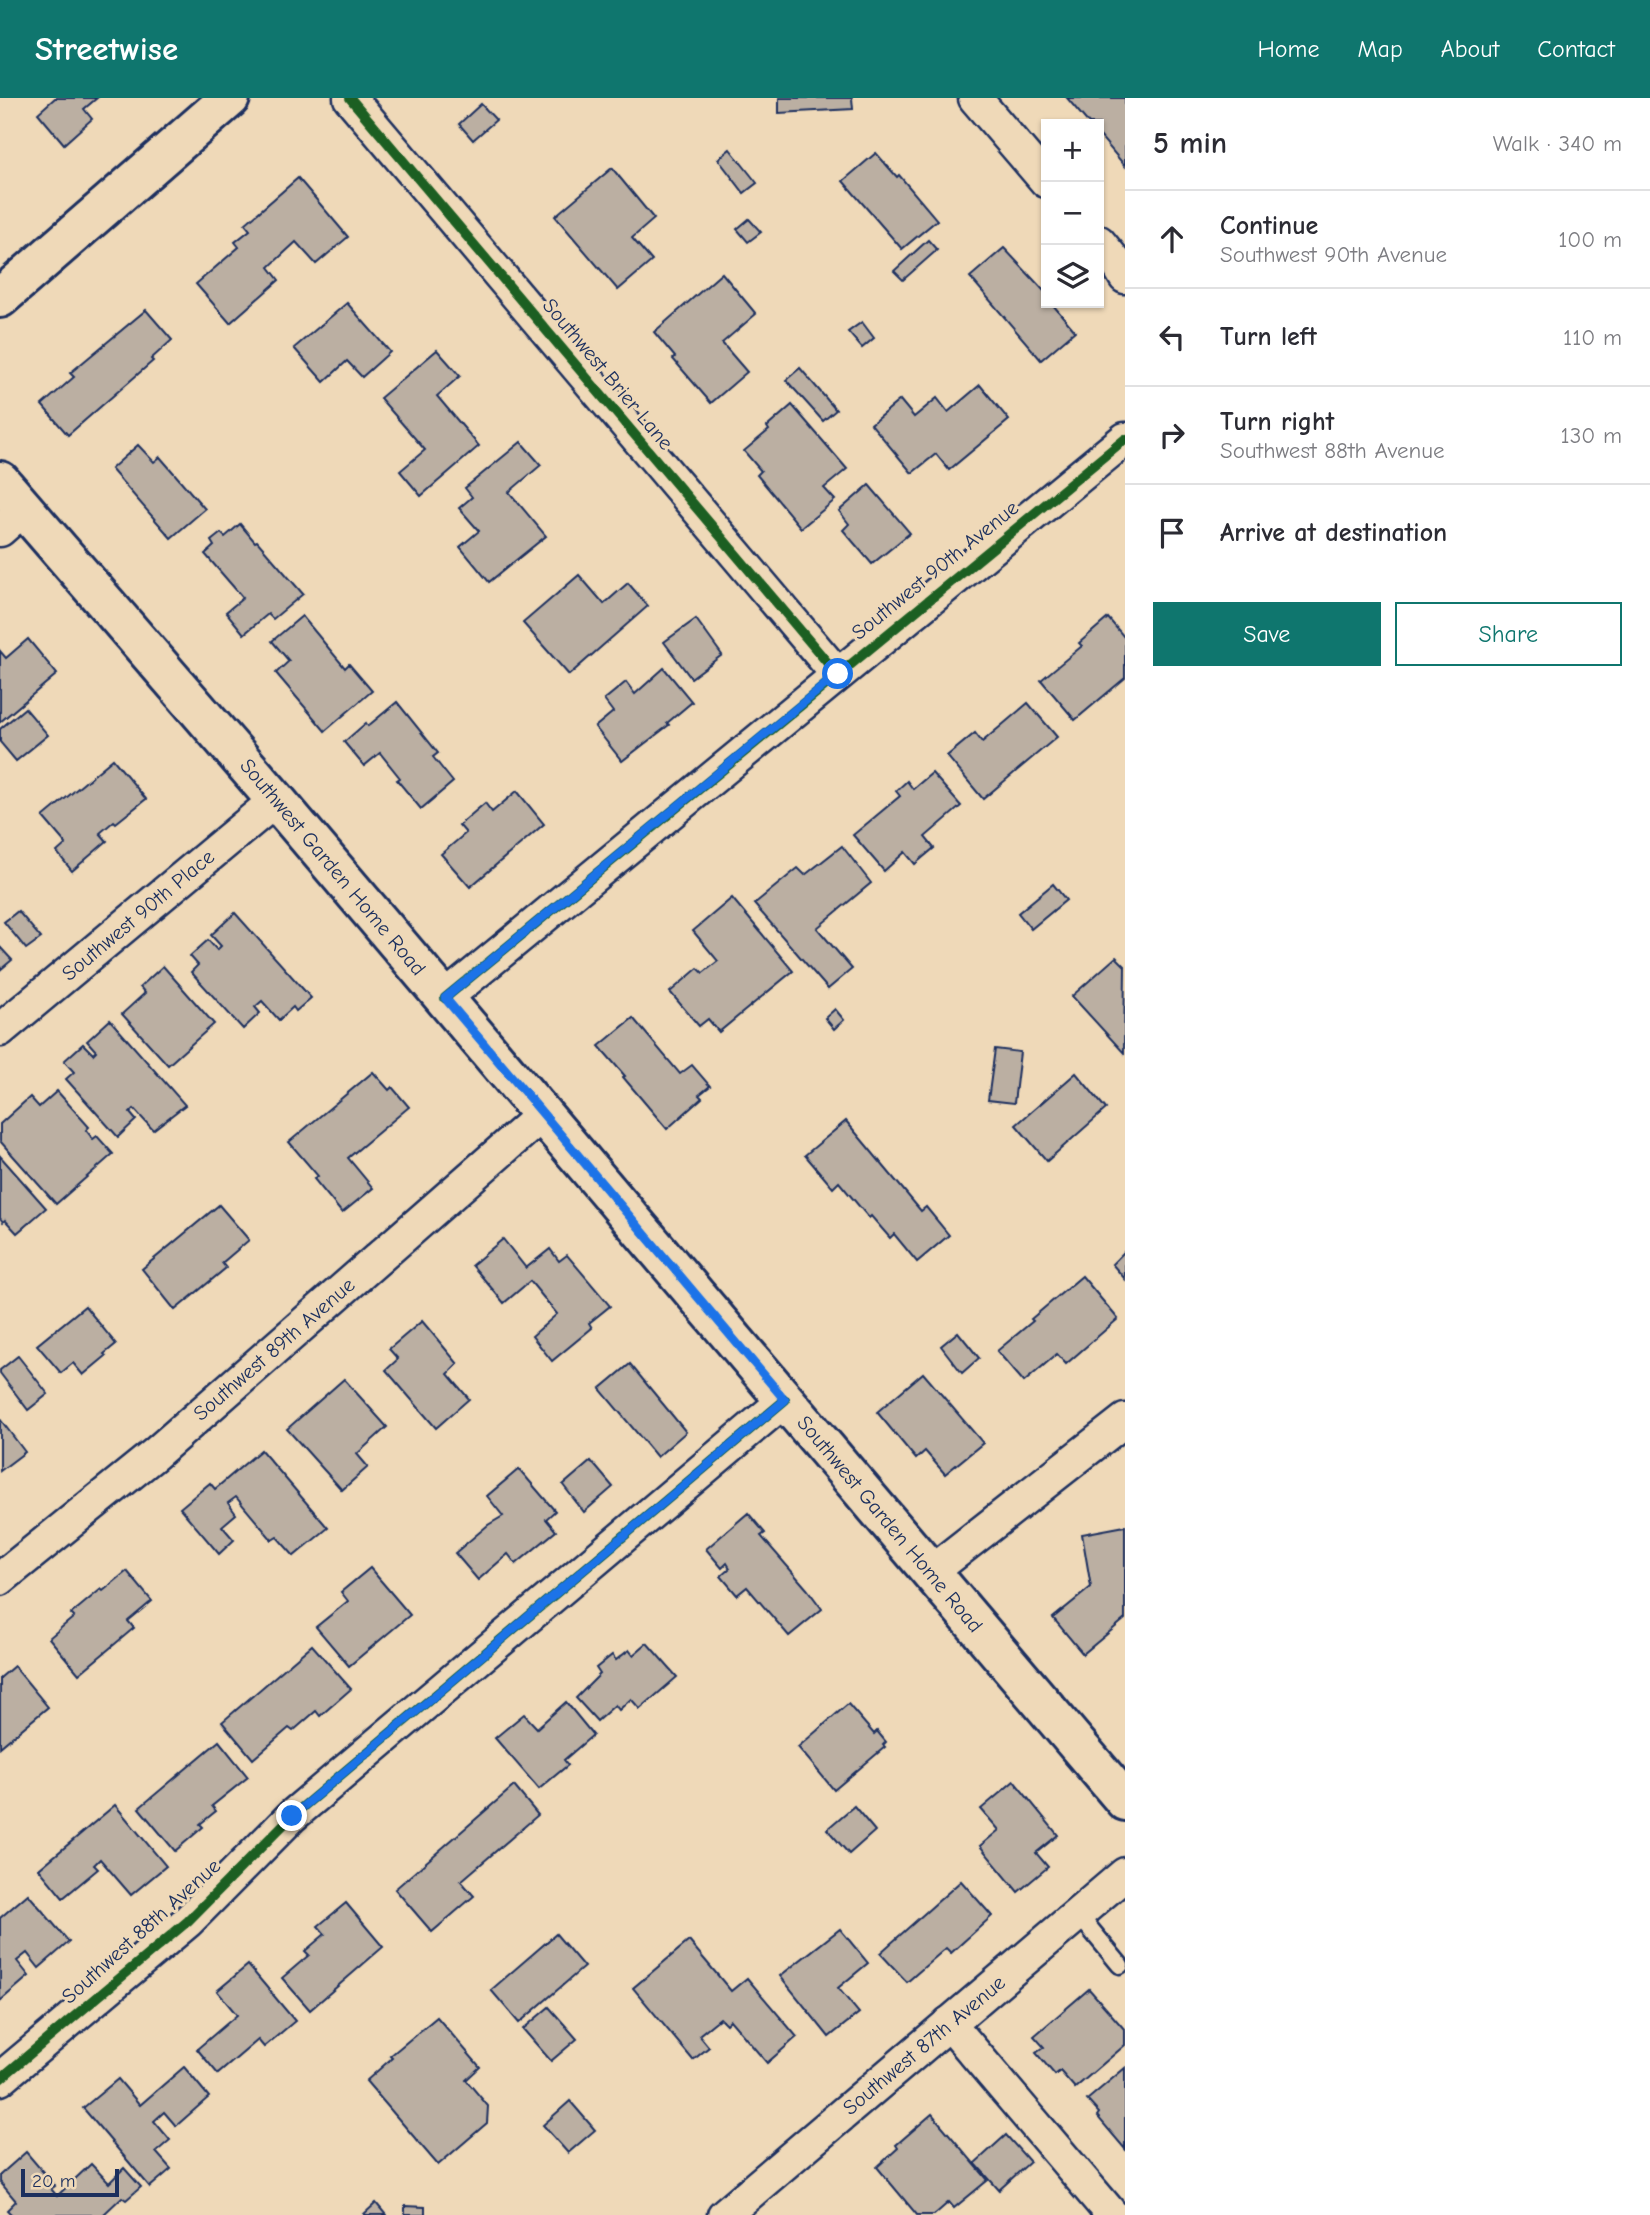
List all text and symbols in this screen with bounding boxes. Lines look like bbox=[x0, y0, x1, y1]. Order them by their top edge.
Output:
text: Streetwise bbox=[35, 30, 178, 68]
text: Home bbox=[1258, 35, 1319, 63]
text: Map bbox=[1357, 35, 1403, 63]
text: About bbox=[1441, 35, 1499, 63]
text: Contact bbox=[1537, 35, 1615, 63]
map controls bbox=[1041, 119, 1104, 308]
button: + bbox=[1041, 119, 1104, 182]
text: 5 min bbox=[1153, 126, 1227, 161]
text: Walk · 340 m bbox=[1493, 130, 1622, 157]
button: − bbox=[1041, 182, 1104, 245]
text: Continue bbox=[1220, 211, 1318, 241]
icon: ahead bbox=[1153, 220, 1191, 258]
text: 100 m bbox=[1558, 226, 1622, 253]
text: Southwest 90th Avenue bbox=[1220, 241, 1447, 268]
button: layers bbox=[1041, 245, 1104, 308]
street label: Southwest Brier Lane bbox=[538, 293, 678, 455]
icon: left bbox=[1153, 318, 1191, 356]
text: Turn left bbox=[1220, 322, 1317, 352]
text: 110 m bbox=[1563, 324, 1622, 351]
text: Turn right bbox=[1220, 407, 1334, 437]
icon: right bbox=[1153, 416, 1191, 454]
text: 130 m bbox=[1561, 422, 1622, 449]
text: Southwest 88th Avenue bbox=[1220, 437, 1445, 464]
street label: Southwest 90th Avenue bbox=[847, 495, 1023, 645]
icon: arrive bbox=[1153, 514, 1191, 552]
text: Arrive at destination bbox=[1220, 518, 1447, 548]
button: Save bbox=[1153, 602, 1381, 666]
button: Share bbox=[1395, 602, 1622, 666]
route start bbox=[822, 658, 853, 689]
street label: Southwest Garden Home Road bbox=[235, 754, 431, 980]
street label: Southwest 90th Place bbox=[57, 844, 219, 986]
street label: Southwest 89th Avenue bbox=[189, 1273, 359, 1425]
street label: Southwest Garden Home Road bbox=[792, 1411, 988, 1637]
route end bbox=[276, 1800, 307, 1831]
street label: Southwest 88th Avenue bbox=[57, 1853, 225, 2009]
street label: Southwest 87th Avenue bbox=[838, 1970, 1010, 2120]
scale bar bbox=[21, 2166, 119, 2198]
text: 20 m bbox=[32, 2170, 76, 2192]

